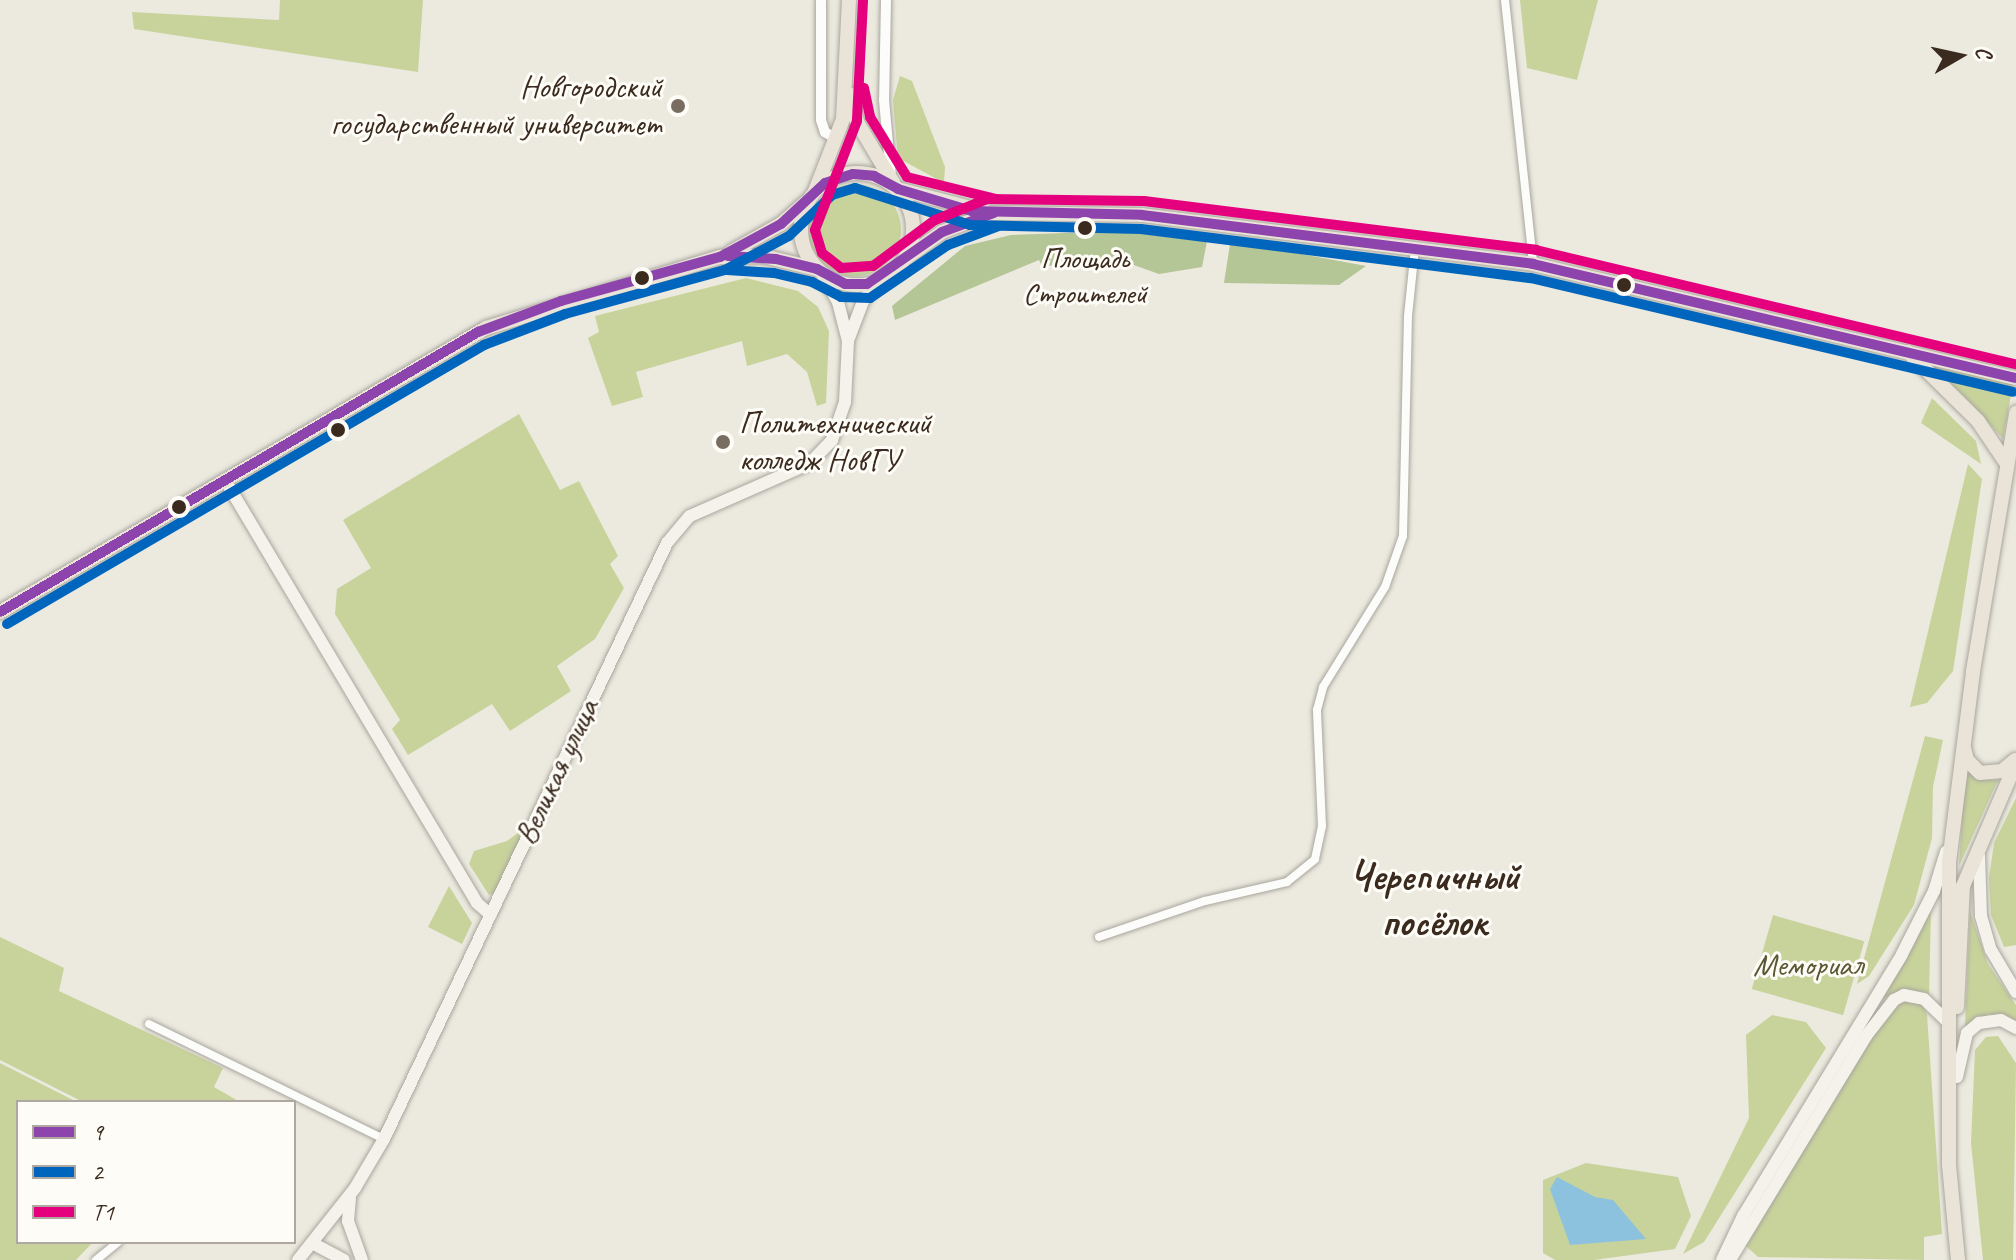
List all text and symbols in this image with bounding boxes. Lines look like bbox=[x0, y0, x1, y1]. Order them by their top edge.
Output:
north arrow bbox=[1920, 16, 2000, 96]
text: С bbox=[1969, 45, 1998, 60]
place label: Новгородский государственный университет bbox=[331, 69, 662, 144]
marker: Новгородский государственный университет bbox=[669, 97, 687, 115]
marker: Площадь Строителей bbox=[1077, 220, 1093, 236]
place label: Площадь Строителей bbox=[1023, 240, 1147, 310]
unlabelled marker bbox=[634, 270, 650, 286]
unlabelled marker bbox=[1616, 277, 1632, 293]
place label: Политехнический колледж НовГУ bbox=[739, 405, 931, 480]
unlabelled marker bbox=[330, 422, 346, 438]
marker: Политехнический колледж НовГУ bbox=[714, 433, 732, 451]
unlabelled marker bbox=[171, 499, 187, 515]
street label: Великая улица bbox=[506, 692, 608, 852]
district label: Черепичный посёлок bbox=[1349, 852, 1519, 946]
park label: Мемориал bbox=[1753, 946, 1863, 984]
legend bbox=[16, 1100, 296, 1244]
text: 9 bbox=[92, 1117, 103, 1147]
text: 2 bbox=[92, 1157, 103, 1187]
text: Т1 bbox=[92, 1197, 114, 1227]

